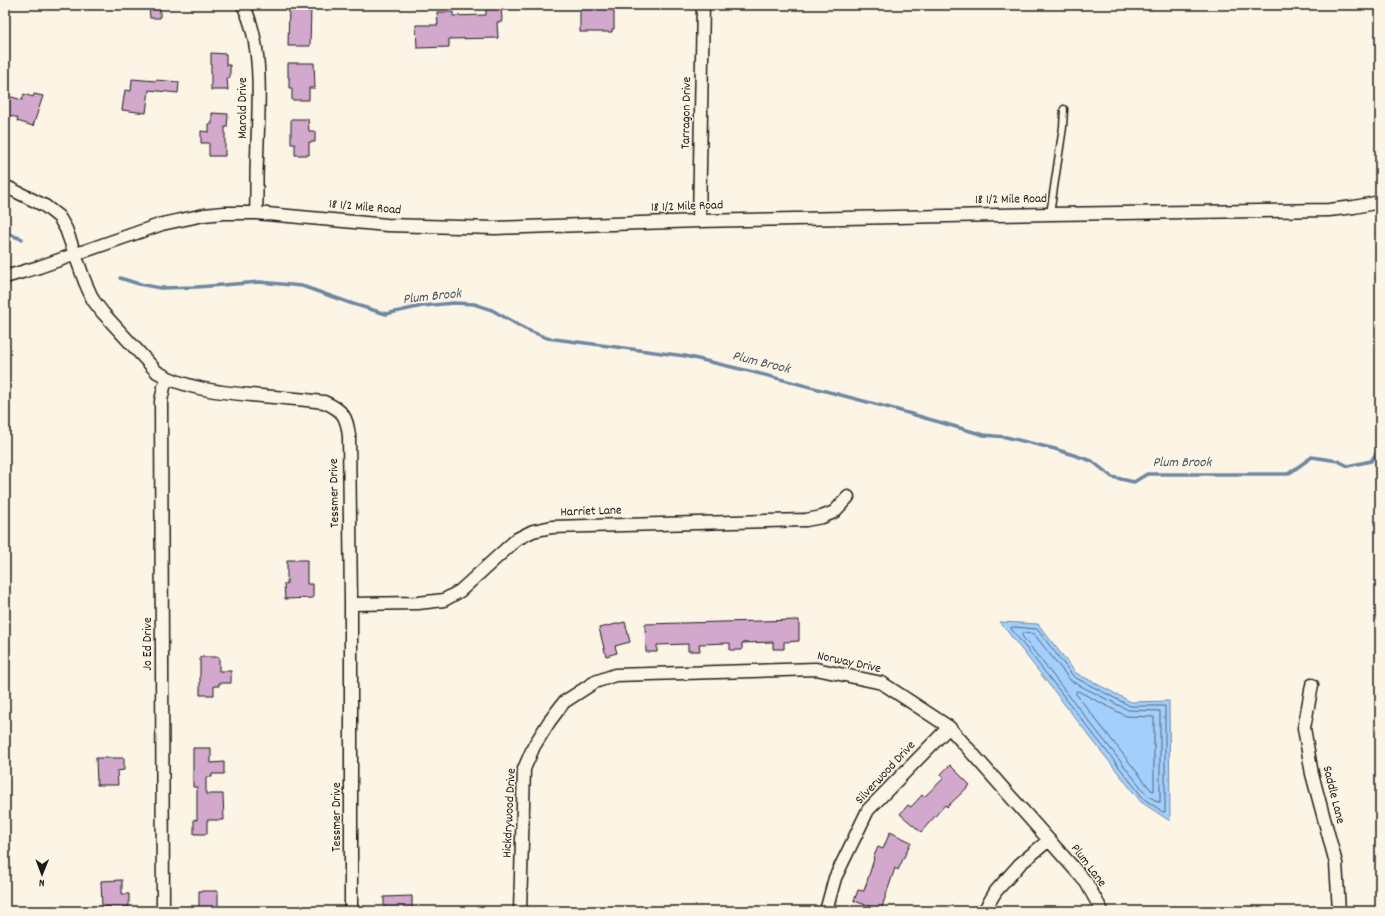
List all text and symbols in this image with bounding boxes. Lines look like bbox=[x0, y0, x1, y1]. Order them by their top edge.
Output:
street label: Tarragon Drive bbox=[677, 76, 697, 149]
street label: Marold Drive bbox=[234, 77, 253, 139]
street label: 18 1/2 Mile Road bbox=[975, 190, 1047, 210]
street label: 18 1/2 Mile Road bbox=[328, 195, 402, 221]
street label: 18 1/2 Mile Road bbox=[651, 196, 723, 218]
water label: Plum Brook bbox=[402, 284, 463, 310]
water label: Plum Brook bbox=[730, 346, 793, 380]
water label: Plum Brook bbox=[1153, 453, 1213, 473]
street label: Tessmer Drive bbox=[325, 458, 345, 528]
street label: Harriet Lane bbox=[560, 501, 622, 523]
street label: Jo Ed Drive bbox=[139, 617, 158, 671]
street label: Norway Drive bbox=[815, 647, 883, 679]
street label: Silverwood Drive bbox=[851, 737, 921, 809]
street label: Saddle Lane bbox=[1317, 764, 1349, 826]
street label: Hickdrywood Drive bbox=[498, 767, 522, 858]
street label: Tessmer Drive bbox=[328, 782, 347, 852]
street label: Plum Lane bbox=[1065, 840, 1111, 892]
north arrow bbox=[22, 854, 62, 894]
text: N bbox=[38, 874, 45, 890]

